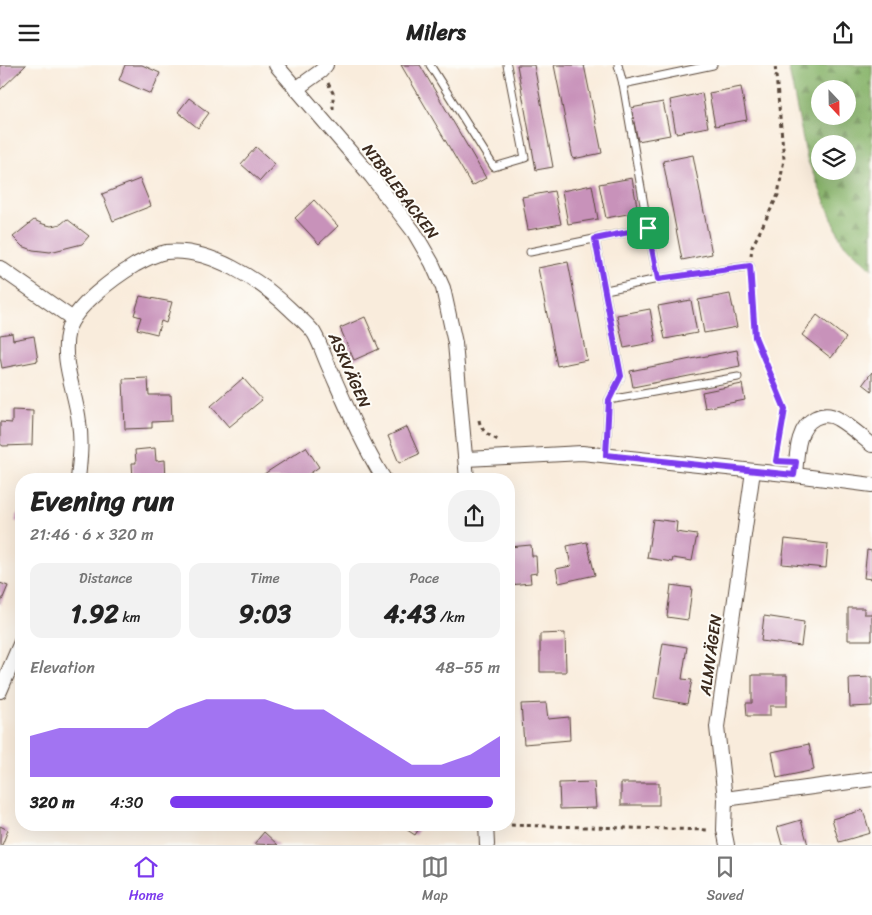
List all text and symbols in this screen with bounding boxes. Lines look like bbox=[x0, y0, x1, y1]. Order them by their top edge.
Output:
text: Milers bbox=[406, 13, 466, 52]
icon: menu bbox=[15, 19, 43, 47]
icon: share bbox=[829, 19, 857, 47]
north arrow bbox=[811, 80, 856, 125]
map controls bbox=[811, 80, 856, 180]
button: layers bbox=[811, 135, 856, 180]
street label: NIBBLEBACKEN bbox=[355, 137, 447, 246]
pin bbox=[627, 207, 669, 249]
icon: arrive bbox=[634, 214, 662, 242]
street label: ASKVÄGEN bbox=[320, 327, 379, 413]
text: Evening run bbox=[30, 476, 174, 525]
button: share bbox=[448, 490, 500, 542]
text: 21:46 · 6 × 320 m bbox=[30, 520, 154, 549]
text: Distance bbox=[79, 566, 132, 591]
text: Time bbox=[250, 566, 280, 591]
text: Pace bbox=[409, 566, 439, 591]
text: 1.92 bbox=[71, 591, 119, 636]
text: 9:03 bbox=[239, 591, 291, 636]
text: 4:43 bbox=[384, 591, 436, 636]
text: km bbox=[119, 605, 141, 630]
text: /km bbox=[436, 605, 465, 630]
street label: ALMVÄGEN bbox=[690, 612, 731, 699]
text: Elevation bbox=[30, 653, 95, 682]
text: 48–55 m bbox=[435, 653, 500, 682]
text: 320 m bbox=[30, 788, 75, 817]
text: 4:30 bbox=[110, 788, 144, 817]
tab: Home bbox=[129, 853, 164, 908]
tab: Map bbox=[421, 853, 449, 908]
tab: Saved bbox=[706, 853, 743, 908]

